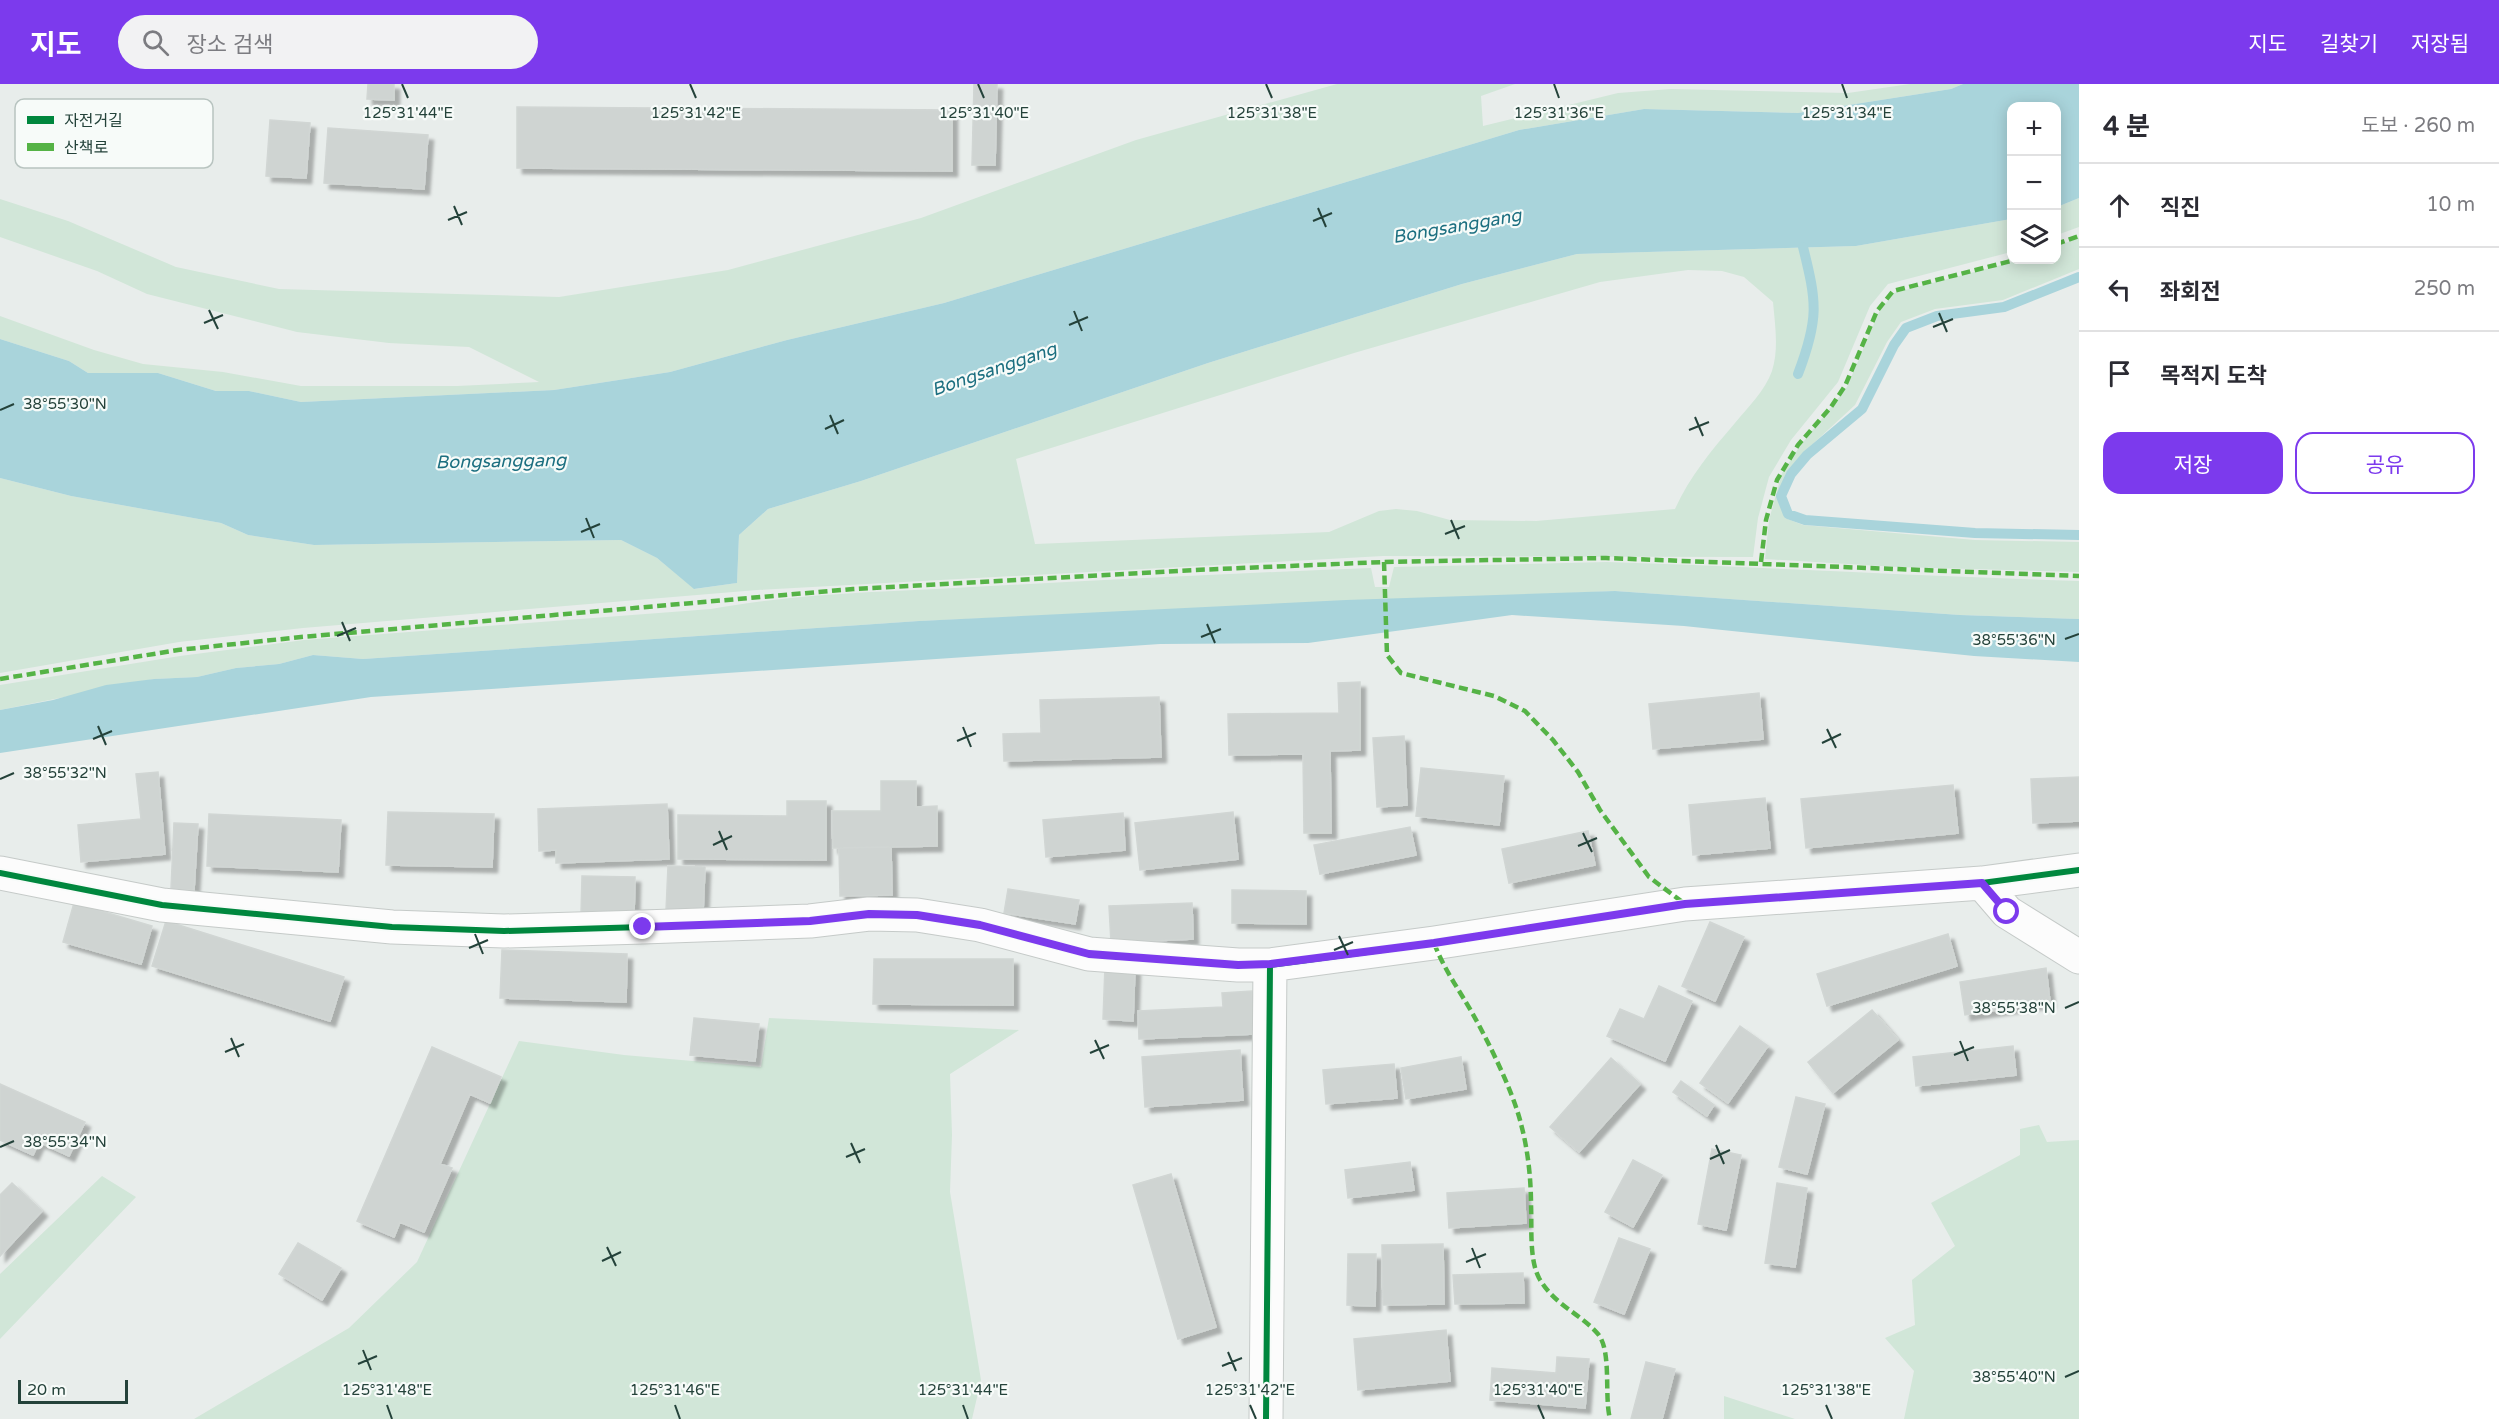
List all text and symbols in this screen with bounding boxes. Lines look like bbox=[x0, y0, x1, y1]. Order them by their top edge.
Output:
search box bbox=[118, 15, 538, 69]
icon: search bbox=[139, 26, 172, 59]
text: 지도 bbox=[30, 28, 82, 62]
text: 장소 검색 bbox=[187, 32, 273, 58]
text: 지도 bbox=[2248, 32, 2287, 57]
text: 길찾기 bbox=[2320, 32, 2378, 57]
text: 저장됨 bbox=[2411, 32, 2469, 57]
legend bbox=[15, 99, 213, 168]
map controls bbox=[2007, 102, 2061, 264]
button: + bbox=[2007, 102, 2061, 156]
text: 125°31'44"E bbox=[363, 104, 453, 122]
text: 125°31'42"E bbox=[651, 104, 741, 122]
text: 125°31'40"E bbox=[939, 104, 1029, 122]
text: 125°31'38"E bbox=[1227, 104, 1317, 122]
text: 125°31'36"E bbox=[1514, 104, 1604, 122]
text: 125°31'34"E bbox=[1802, 104, 1892, 122]
text: 자전거길 bbox=[64, 111, 123, 131]
text: 4 분 bbox=[2103, 111, 2150, 142]
text: 도보 · 260 m bbox=[2361, 114, 2475, 138]
text: 산책로 bbox=[64, 138, 108, 158]
button: − bbox=[2007, 156, 2061, 210]
icon: ahead bbox=[2103, 189, 2136, 222]
text: 10 m bbox=[2426, 193, 2475, 217]
text: 직진 bbox=[2160, 195, 2200, 221]
water label: Bongsanggang bbox=[1391, 204, 1525, 248]
button: layers bbox=[2007, 210, 2061, 264]
icon: left bbox=[2103, 273, 2136, 306]
text: 250 m bbox=[2414, 277, 2475, 301]
text: 좌회전 bbox=[2160, 279, 2221, 305]
water label: Bongsanggang bbox=[929, 337, 1061, 401]
icon: arrive bbox=[2103, 357, 2136, 390]
text: 목적지 도착 bbox=[2160, 363, 2267, 389]
text: 38°55'30"N bbox=[23, 395, 107, 413]
button: 저장 bbox=[2103, 432, 2283, 494]
button: 공유 bbox=[2295, 432, 2475, 494]
water label: Bongsanggang bbox=[436, 449, 568, 473]
text: 38°55'36"N bbox=[1972, 631, 2056, 649]
text: 38°55'32"N bbox=[23, 764, 107, 782]
route start bbox=[1993, 898, 2019, 924]
route end bbox=[629, 913, 655, 939]
text: 38°55'38"N bbox=[1972, 999, 2056, 1017]
text: 38°55'34"N bbox=[23, 1133, 107, 1151]
text: 38°55'40"N bbox=[1972, 1368, 2056, 1386]
scale bar bbox=[18, 1377, 128, 1404]
text: 20 m bbox=[27, 1380, 66, 1400]
text: 125°31'48"E bbox=[342, 1381, 432, 1399]
text: 125°31'46"E bbox=[630, 1381, 720, 1399]
text: 125°31'44"E bbox=[918, 1381, 1008, 1399]
text: 125°31'42"E bbox=[1205, 1381, 1295, 1399]
text: 125°31'40"E bbox=[1493, 1381, 1583, 1399]
text: 125°31'38"E bbox=[1781, 1381, 1871, 1399]

